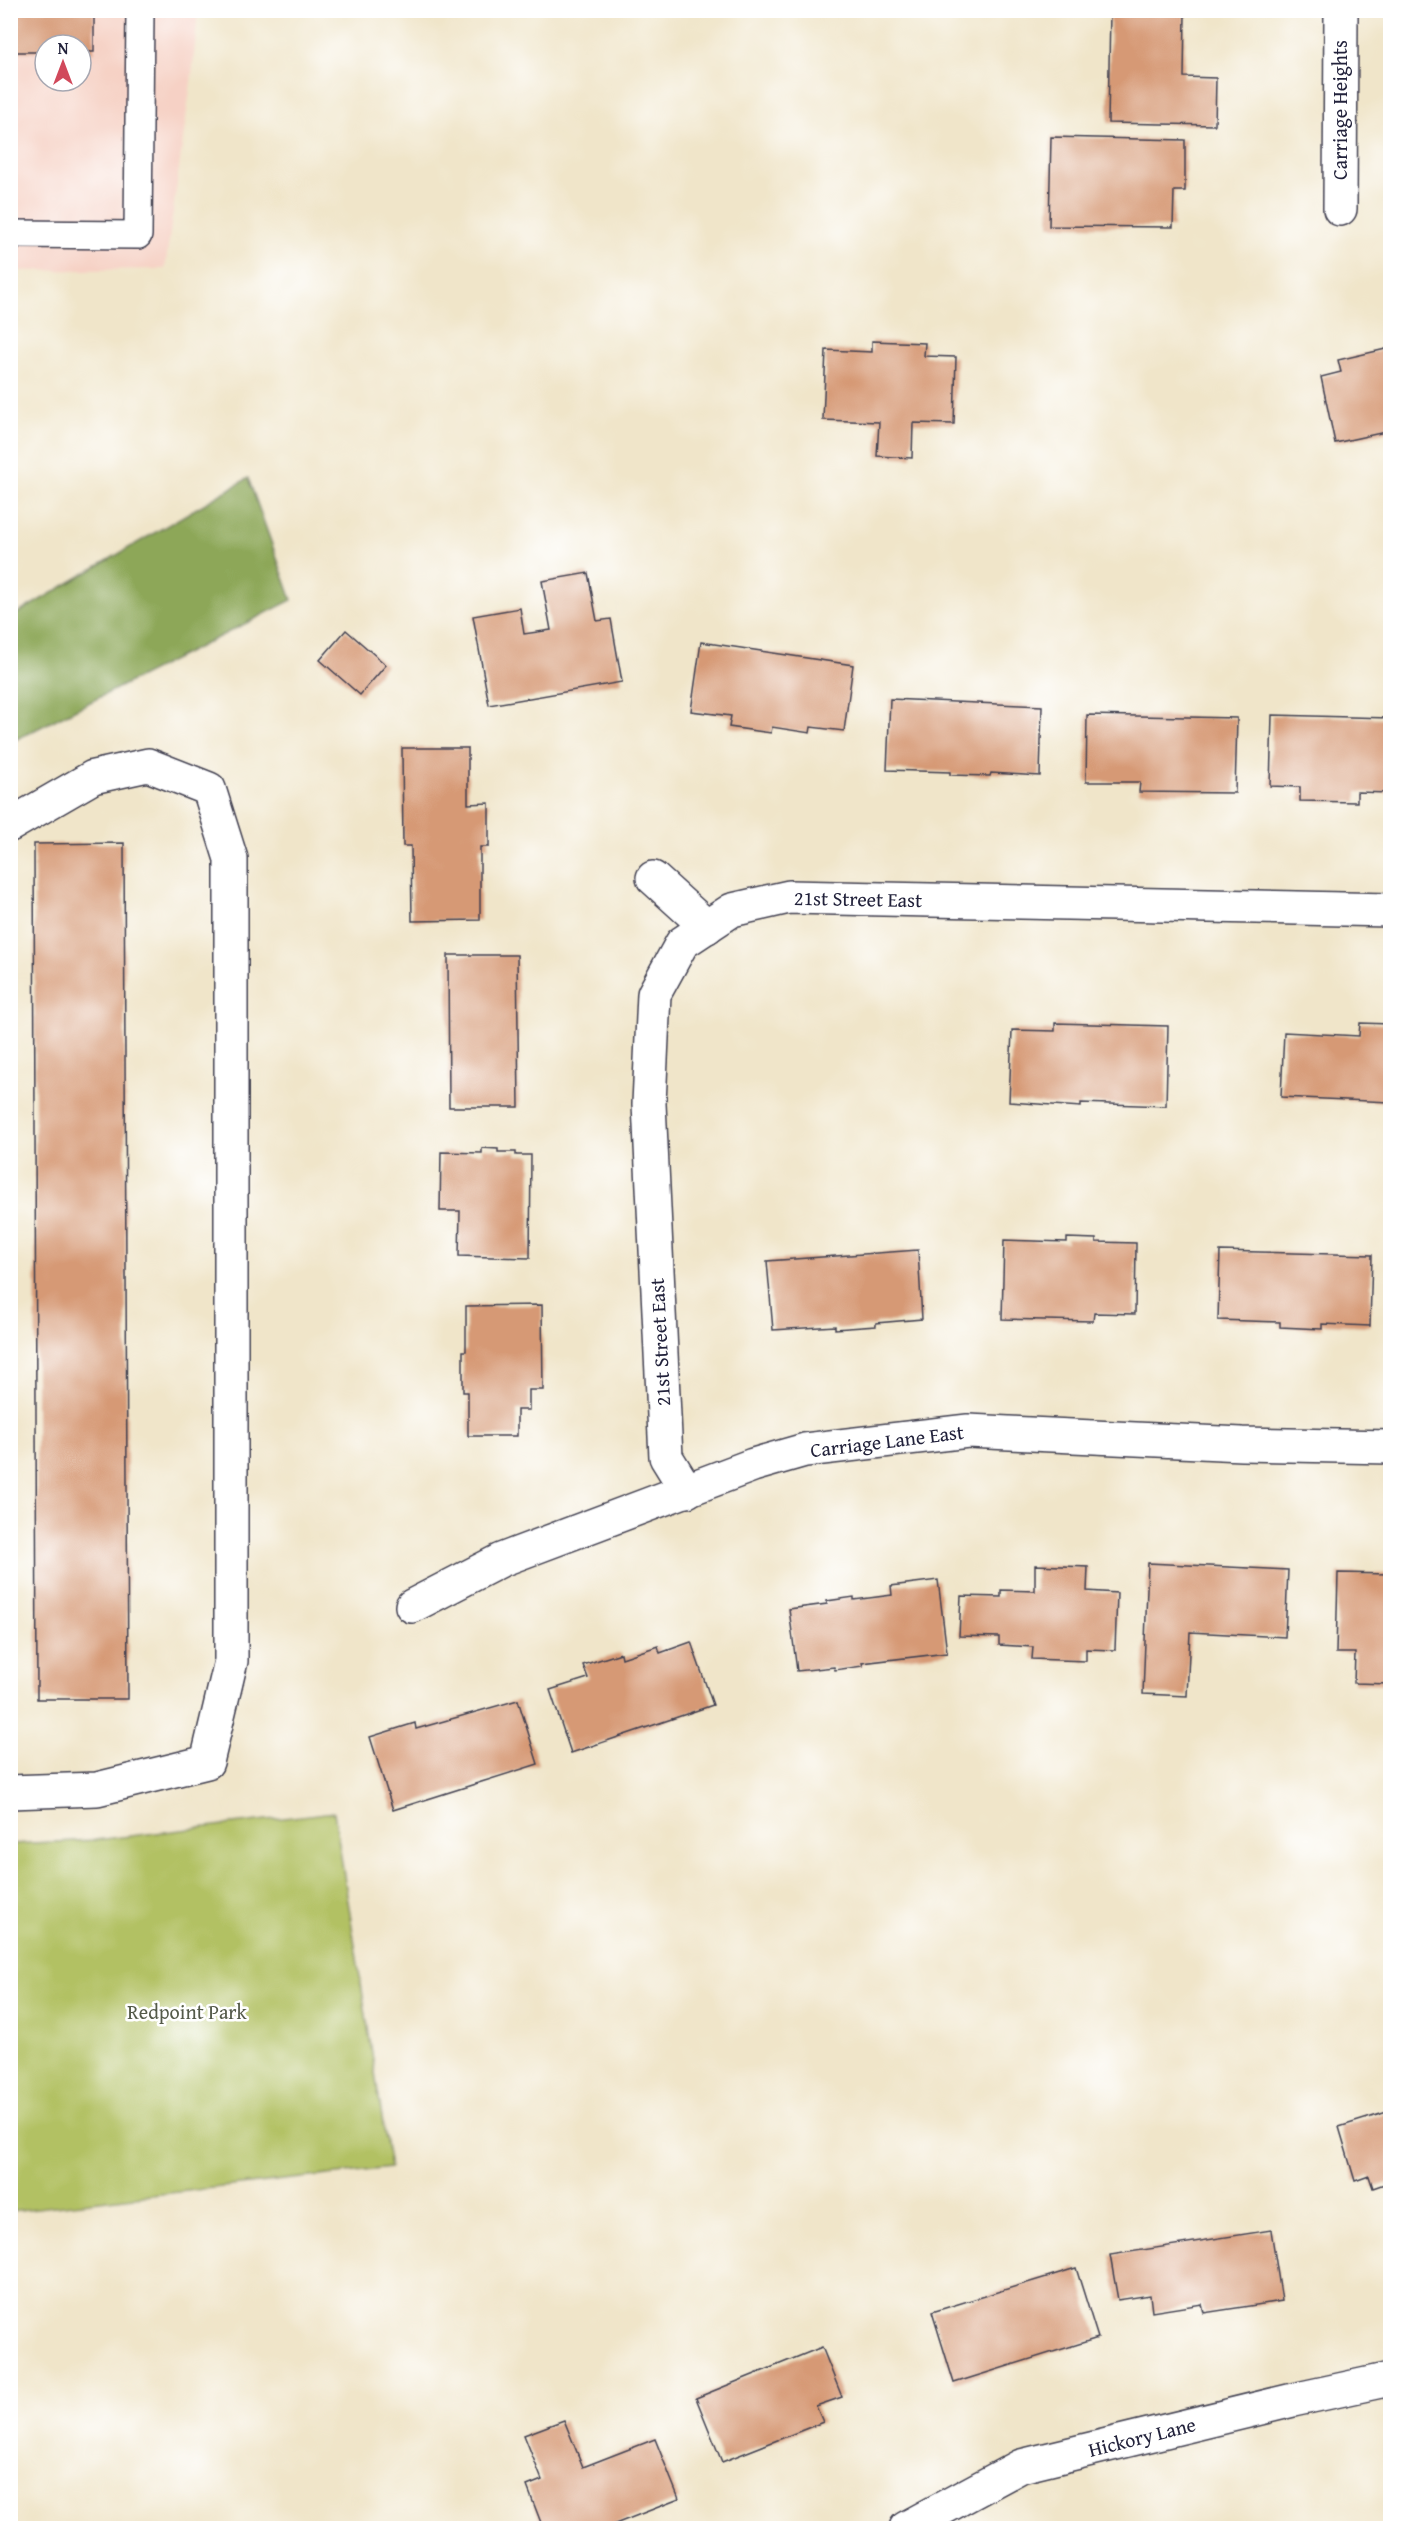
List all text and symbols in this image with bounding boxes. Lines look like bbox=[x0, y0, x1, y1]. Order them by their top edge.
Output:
north arrow bbox=[33, 33, 93, 93]
text: N bbox=[58, 36, 69, 60]
street label: Carriage Heights bbox=[1325, 40, 1354, 180]
street label: 21st Street East bbox=[794, 883, 922, 914]
street label: 21st Street East bbox=[642, 1277, 677, 1407]
street label: Carriage Lane East bbox=[809, 1417, 965, 1464]
park label: Redpoint Park bbox=[127, 1997, 248, 2026]
street label: Hickory Lane bbox=[1085, 2409, 1199, 2464]

